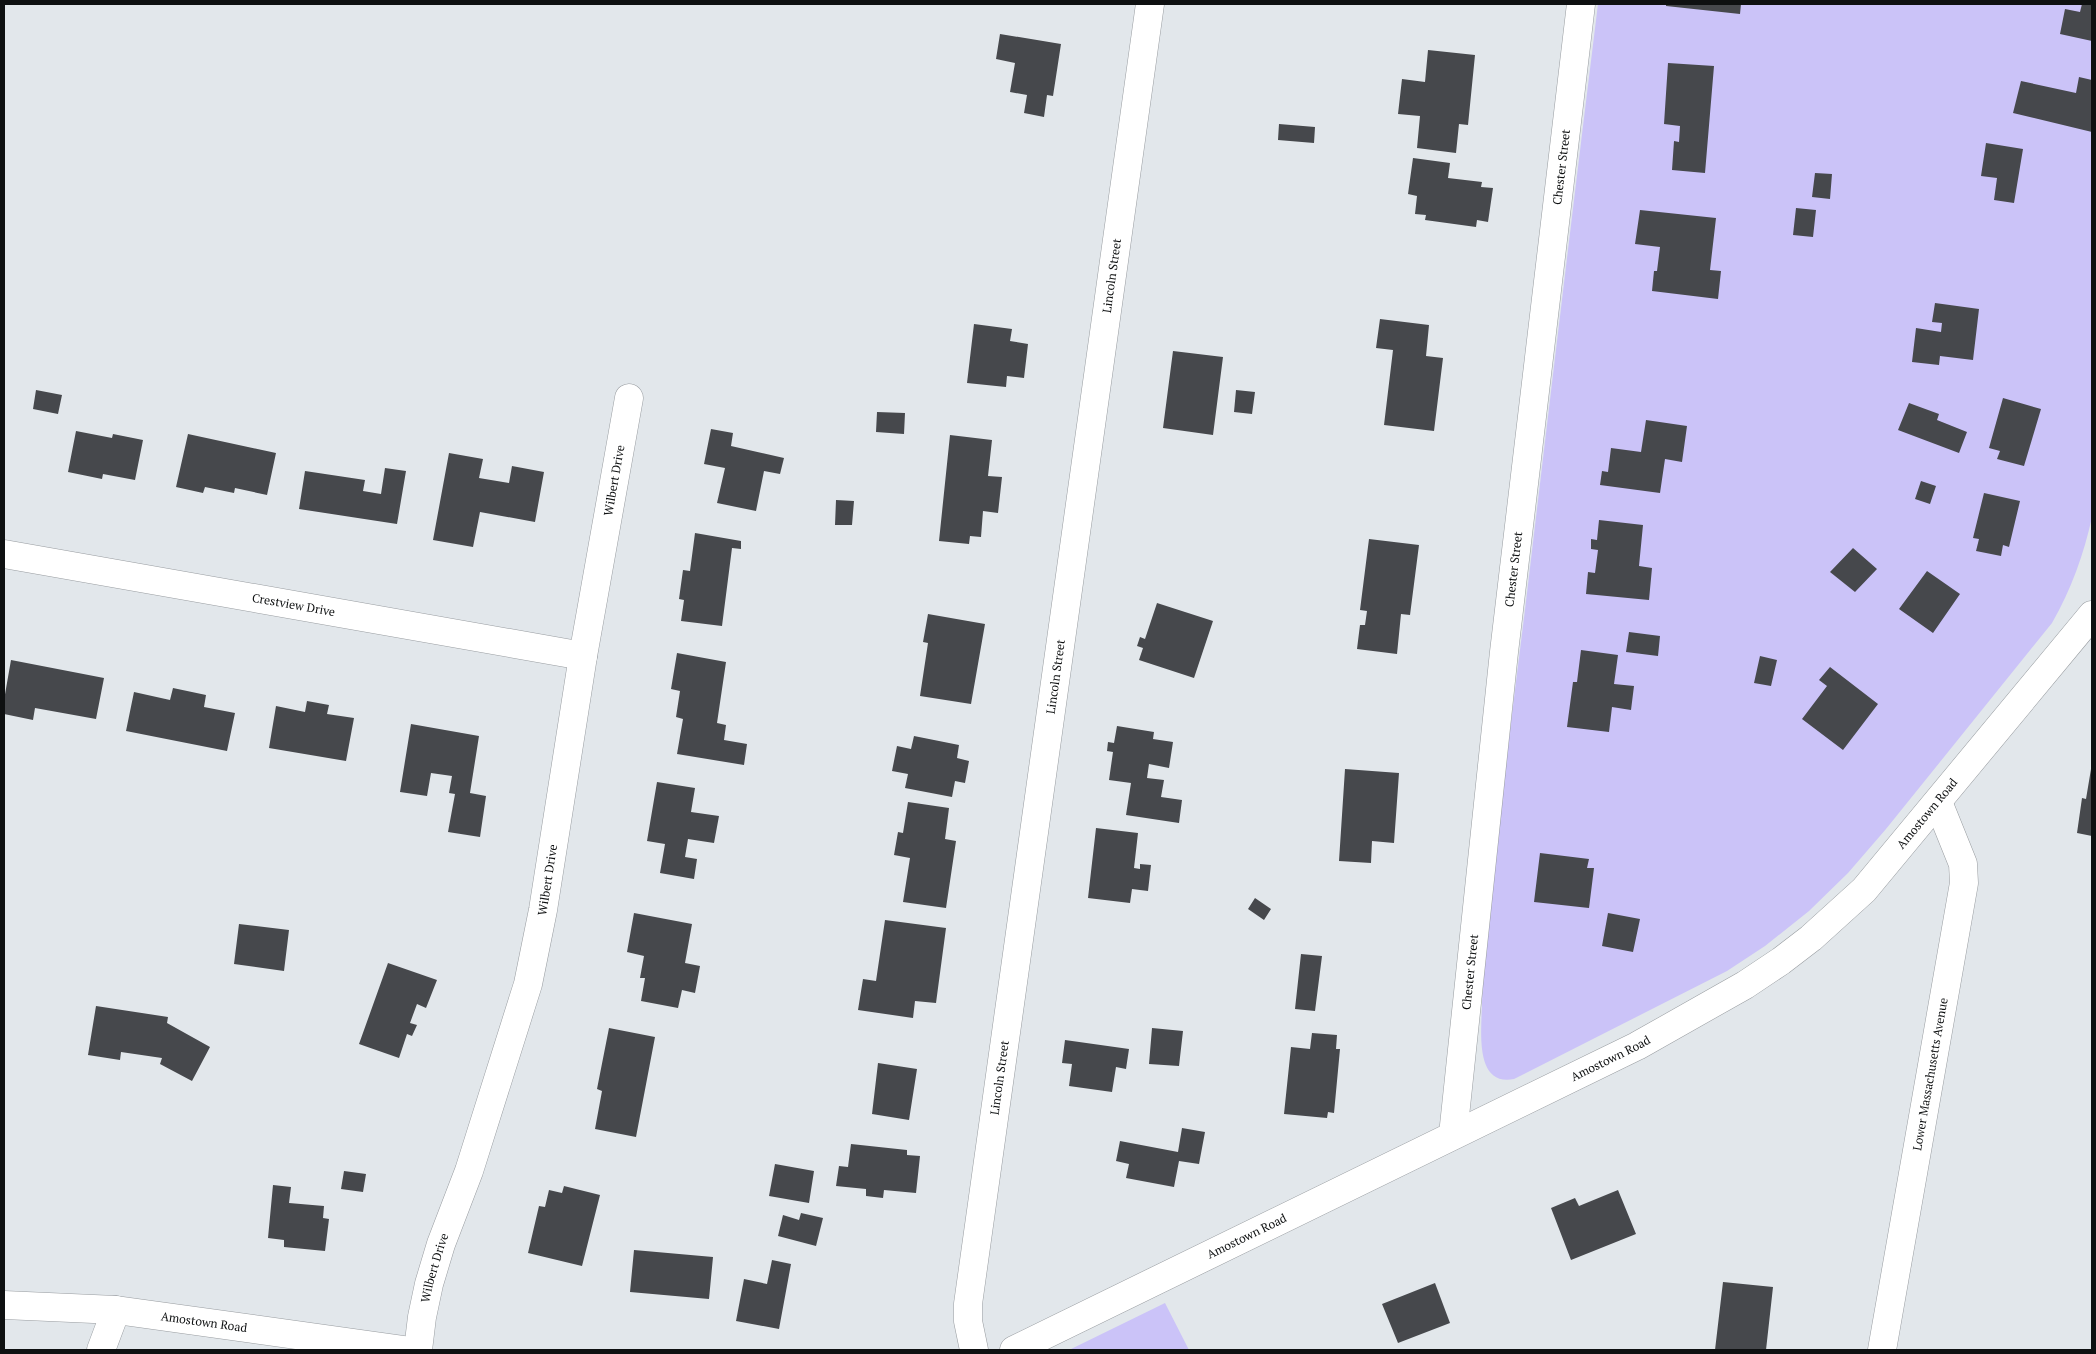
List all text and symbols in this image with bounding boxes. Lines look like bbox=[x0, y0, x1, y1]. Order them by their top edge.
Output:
street label: Chester Street bbox=[1549, 128, 1573, 206]
street label: Lincoln Street bbox=[1099, 237, 1124, 314]
street label: Wilbert Drive bbox=[600, 444, 627, 517]
street label: Chester Street bbox=[1501, 530, 1525, 608]
street label: Crestview Drive bbox=[251, 590, 336, 619]
street label: Lincoln Street bbox=[1043, 638, 1068, 715]
street label: Amostown Road bbox=[1893, 775, 1961, 852]
street label: Wilbert Drive bbox=[534, 843, 560, 916]
street label: Chester Street bbox=[1458, 933, 1481, 1010]
street label: Lower Massachusetts Avenue bbox=[1909, 996, 1951, 1152]
street label: Amostown Road bbox=[1568, 1032, 1653, 1084]
street label: Lincoln Street bbox=[987, 1039, 1012, 1116]
street label: Amostown Road bbox=[1204, 1210, 1289, 1262]
street label: Wilbert Drive bbox=[417, 1231, 452, 1304]
street label: Amostown Road bbox=[160, 1308, 249, 1335]

